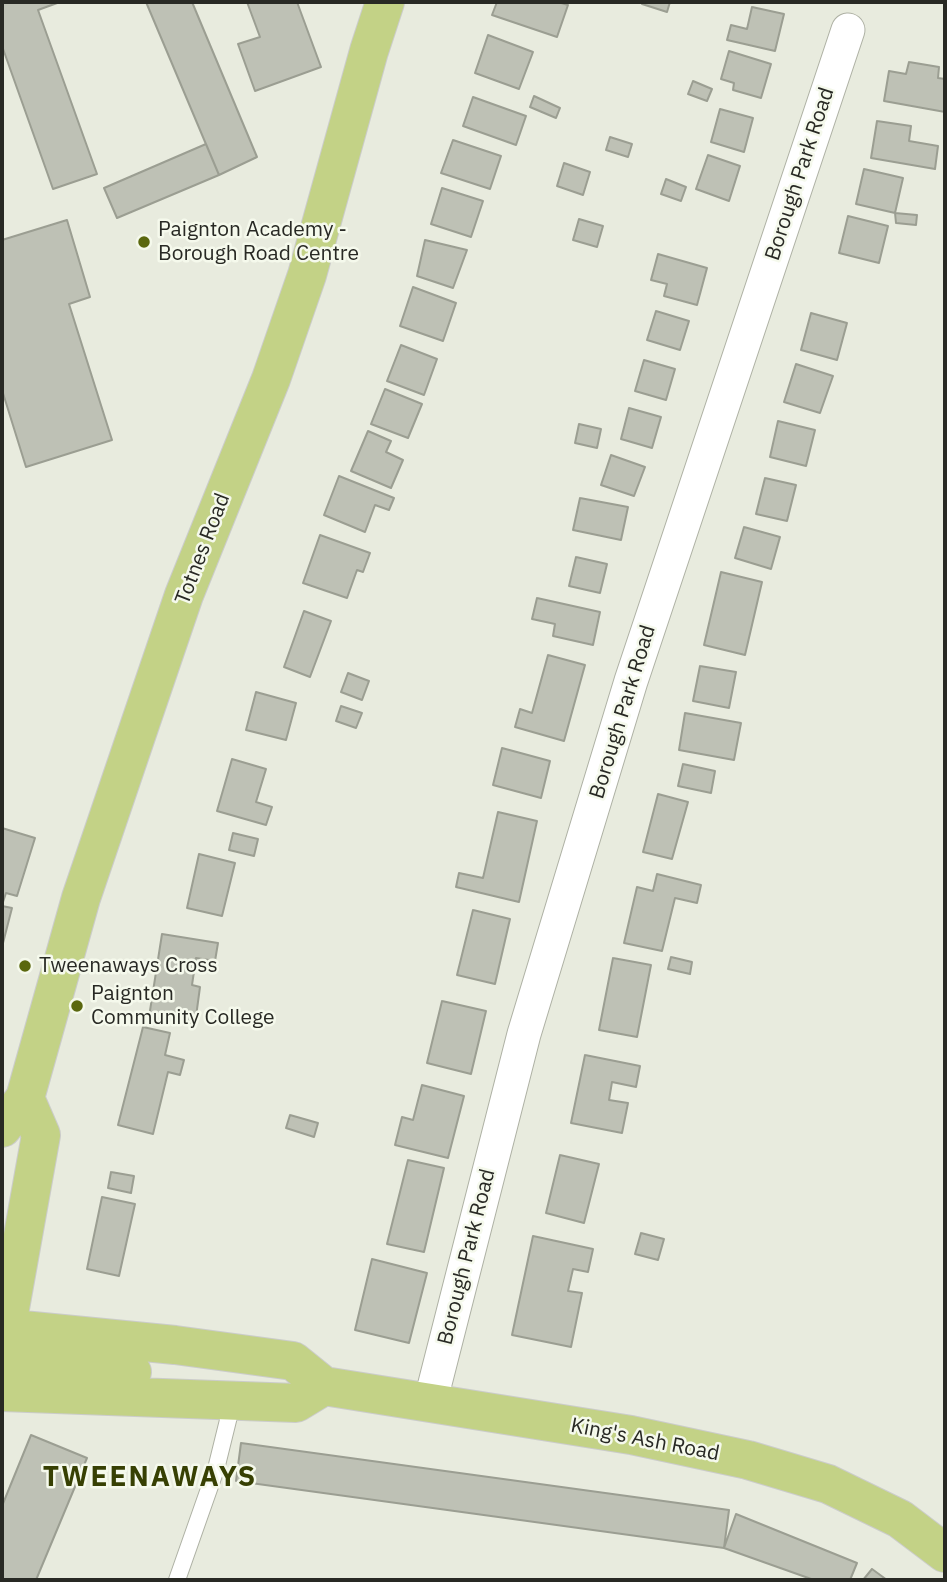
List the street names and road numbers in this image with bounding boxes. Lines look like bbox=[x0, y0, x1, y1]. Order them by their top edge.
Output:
street label: Borough Park Road bbox=[760, 84, 840, 264]
street label: Totnes Road bbox=[170, 490, 236, 608]
street label: Borough Park Road bbox=[585, 622, 661, 802]
street label: Borough Park Road bbox=[433, 1166, 501, 1348]
street label: King's Ash Road bbox=[569, 1413, 721, 1467]

